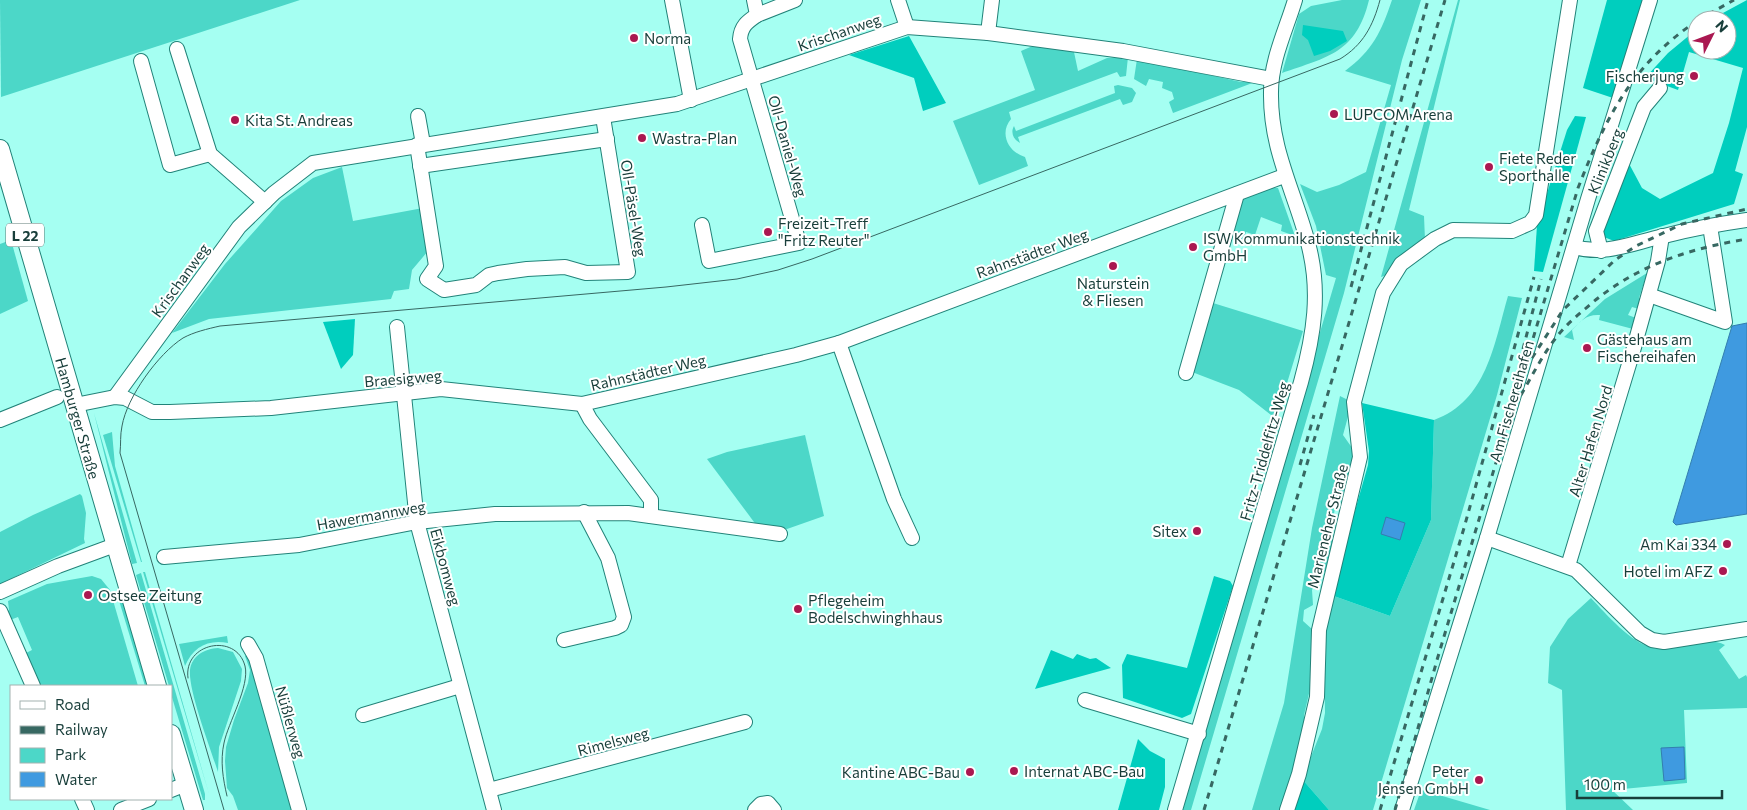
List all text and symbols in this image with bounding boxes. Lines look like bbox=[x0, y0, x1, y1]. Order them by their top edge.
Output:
street label: Krischanweg bbox=[795, 9, 883, 55]
north arrow bbox=[1687, 10, 1737, 60]
text: N bbox=[1712, 16, 1732, 36]
place label: Norma bbox=[644, 29, 691, 47]
marker: Norma bbox=[628, 32, 640, 44]
place label: Fischerjung bbox=[1606, 67, 1684, 85]
marker: Fischerjung bbox=[1688, 70, 1700, 82]
street label: Oll-Daniel-Weg bbox=[765, 93, 811, 199]
place label: LUPCOM Arena bbox=[1344, 105, 1453, 123]
marker: LUPCOM Arena bbox=[1328, 108, 1340, 120]
place label: Kita St. Andreas bbox=[245, 111, 353, 129]
marker: Kita St. Andreas bbox=[229, 114, 241, 126]
street label: Klinikberg bbox=[1584, 126, 1626, 196]
place label: Wastra-Plan bbox=[652, 129, 737, 147]
marker: Wastra-Plan bbox=[636, 132, 648, 144]
place label: Fiete Reder Sporthalle bbox=[1499, 149, 1576, 184]
street label: Oll-Päsel-Weg bbox=[617, 158, 651, 258]
marker: Fiete Reder Sporthalle bbox=[1483, 161, 1495, 173]
place label: Freizeit-Treff "Fritz Reuter" bbox=[778, 214, 870, 249]
road number: L 22 bbox=[6, 224, 44, 246]
street label: Rahnstädter Weg bbox=[974, 224, 1090, 282]
marker: Freizeit-Treff "Fritz Reuter" bbox=[762, 226, 774, 238]
place label: ISW Kommunikationstechnik GmbH bbox=[1203, 229, 1400, 264]
street label: Krischanweg bbox=[147, 240, 213, 320]
marker: ISW Kommunikationstechnik GmbH bbox=[1187, 241, 1199, 253]
marker: Naturstein & Fliesen bbox=[1107, 260, 1119, 272]
place label: Naturstein & Fliesen bbox=[1077, 274, 1149, 309]
place label: Gästehaus am Fischereihafen bbox=[1597, 330, 1696, 365]
street label: Am Fischereihafen bbox=[1485, 338, 1537, 464]
marker: Gästehaus am Fischereihafen bbox=[1581, 342, 1593, 354]
street label: Rahnstädter Weg bbox=[589, 350, 707, 394]
street label: Hamburger Straße bbox=[52, 355, 104, 481]
street label: Braesigweg bbox=[363, 366, 443, 390]
street label: Fritz-Triddelfitz-Weg bbox=[1236, 379, 1292, 523]
street label: Alter Hafen Nord bbox=[1564, 383, 1616, 499]
street label: Marieneher Straße bbox=[1303, 462, 1351, 590]
street label: Hawermannweg bbox=[315, 497, 427, 533]
place label: Sitex bbox=[1152, 522, 1187, 540]
marker: Sitex bbox=[1191, 525, 1203, 537]
street label: Eikbomweg bbox=[427, 526, 465, 608]
place label: Am Kai 334 bbox=[1640, 535, 1717, 553]
marker: Am Kai 334 bbox=[1721, 538, 1733, 550]
place label: Hotel im AFZ bbox=[1623, 562, 1713, 580]
marker: Hotel im AFZ bbox=[1717, 565, 1729, 577]
place label: Ostsee Zeitung bbox=[98, 586, 202, 604]
marker: Ostsee Zeitung bbox=[82, 589, 94, 601]
place label: Pflegeheim Bodelschwinghhaus bbox=[808, 591, 943, 626]
marker: Pflegeheim Bodelschwinghhaus bbox=[792, 603, 804, 615]
street label: Nüßlerweg bbox=[272, 684, 310, 760]
legend bbox=[10, 685, 172, 800]
text: Road bbox=[55, 695, 90, 713]
text: Railway bbox=[55, 720, 108, 738]
street label: Rimelsweg bbox=[575, 723, 651, 759]
text: Park bbox=[55, 745, 86, 763]
place label: Internat ABC-Bau bbox=[1024, 762, 1145, 780]
place label: Peter Jensen GmbH bbox=[1378, 762, 1469, 797]
place label: Kantine ABC-Bau bbox=[842, 763, 960, 781]
marker: Internat ABC-Bau bbox=[1008, 765, 1020, 777]
marker: Kantine ABC-Bau bbox=[964, 766, 976, 778]
scale bar bbox=[1577, 768, 1722, 800]
text: Water bbox=[55, 770, 97, 788]
marker: Peter Jensen GmbH bbox=[1473, 774, 1485, 786]
text: 100 m bbox=[1584, 775, 1626, 793]

